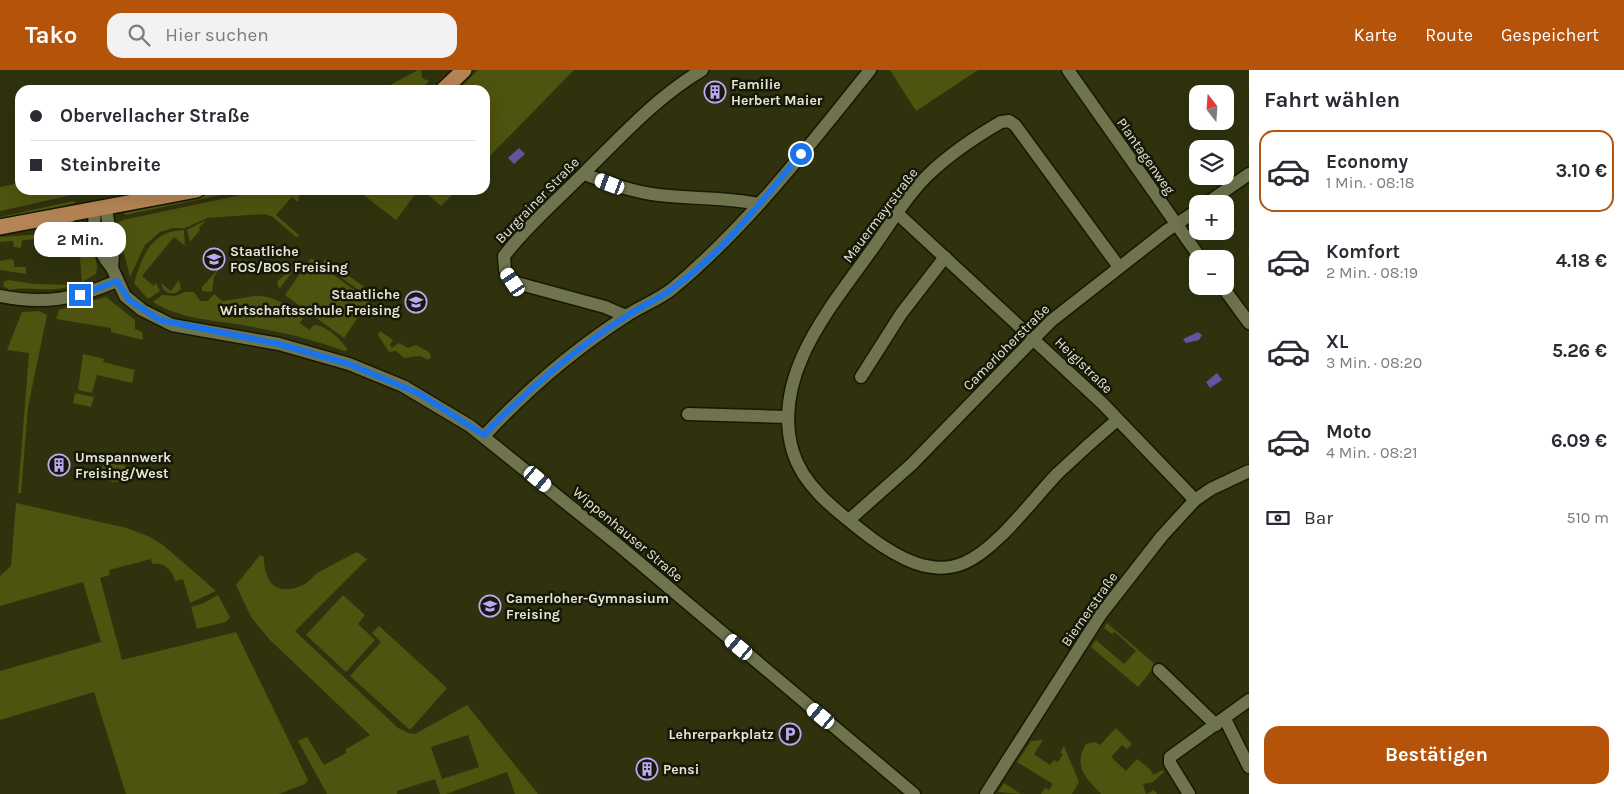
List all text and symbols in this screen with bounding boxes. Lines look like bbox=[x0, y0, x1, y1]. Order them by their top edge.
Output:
search box bbox=[107, 13, 457, 58]
text: Tako bbox=[25, 21, 77, 49]
icon: search bbox=[125, 21, 153, 49]
text: Hier suchen bbox=[165, 24, 269, 46]
text: Karte bbox=[1354, 24, 1397, 46]
text: Route bbox=[1425, 24, 1473, 46]
text: Gespeichert bbox=[1501, 24, 1599, 46]
place label: Familie Herbert Maier bbox=[731, 76, 823, 109]
building icon: Familie Herbert Maier bbox=[703, 80, 727, 104]
north arrow bbox=[1189, 85, 1234, 130]
map controls bbox=[1189, 85, 1234, 295]
text: Fahrt wählen bbox=[1264, 87, 1400, 113]
text: Obervellacher Straße bbox=[60, 105, 250, 127]
street label: Plantagenweg bbox=[1113, 115, 1178, 198]
button: layers bbox=[1189, 140, 1234, 185]
route start bbox=[790, 143, 812, 165]
icon: car bbox=[1266, 149, 1311, 194]
text: Economy bbox=[1326, 151, 1408, 173]
text: Steinbreite bbox=[60, 154, 161, 176]
street label: Burgrainer Straße bbox=[492, 154, 583, 247]
text: 3.10 € bbox=[1555, 160, 1607, 182]
street label: Mauermayrstraße bbox=[839, 165, 921, 266]
car bbox=[593, 172, 626, 196]
text: 1 Min. · 08:18 bbox=[1326, 173, 1415, 192]
button: + bbox=[1189, 195, 1234, 240]
callout: 2 Min. bbox=[34, 222, 126, 258]
text: 2 Min. bbox=[57, 230, 103, 249]
icon: car bbox=[1266, 239, 1311, 284]
text: Komfort bbox=[1326, 241, 1400, 263]
place label: Staatliche FOS/BOS Freising bbox=[230, 243, 348, 276]
school or university icon: Staatliche FOS/BOS Freising bbox=[202, 247, 226, 271]
button: − bbox=[1189, 250, 1234, 295]
text: 4.18 € bbox=[1556, 250, 1607, 272]
text: 2 Min. · 08:19 bbox=[1326, 263, 1418, 282]
car bbox=[498, 265, 527, 299]
route end bbox=[69, 284, 91, 306]
place label: Staatliche Wirtschaftsschule Freising bbox=[220, 286, 400, 319]
school or university icon: Staatliche Wirtschaftsschule Freising bbox=[404, 290, 428, 314]
street label: Camerloherstraße bbox=[960, 301, 1053, 394]
icon: car bbox=[1266, 329, 1311, 374]
text: XL bbox=[1326, 331, 1348, 353]
street label: Heiglstraße bbox=[1051, 334, 1116, 397]
text: 5.26 € bbox=[1552, 340, 1607, 362]
text: 3 Min. · 08:20 bbox=[1326, 353, 1422, 372]
icon: car bbox=[1266, 419, 1311, 464]
text: Moto bbox=[1326, 421, 1372, 443]
text: 6.09 € bbox=[1551, 430, 1607, 452]
text: 4 Min. · 08:21 bbox=[1326, 443, 1418, 462]
place label: Umspannwerk Freising/West bbox=[75, 449, 172, 482]
building icon: Umspannwerk Freising/West bbox=[47, 453, 71, 477]
car bbox=[521, 464, 554, 494]
street label: Wippenhauser Straße bbox=[569, 483, 686, 585]
icon: cash bbox=[1264, 504, 1292, 532]
text: Bar bbox=[1304, 507, 1333, 529]
text: 510 m bbox=[1566, 508, 1609, 527]
street label: Biernerstraße bbox=[1057, 569, 1121, 650]
place label: Camerloher-Gymnasium Freising bbox=[506, 590, 669, 623]
school or university icon: Camerloher-Gymnasium Freising bbox=[478, 594, 502, 618]
car bbox=[722, 632, 755, 662]
car bbox=[804, 701, 837, 731]
parking icon: Lehrerparkplatz bbox=[778, 722, 802, 746]
place label: Lehrerparkplatz bbox=[669, 726, 774, 743]
button: Bestätigen bbox=[1264, 726, 1609, 784]
building icon: Pensi bbox=[635, 757, 659, 781]
place label: Pensi bbox=[663, 761, 699, 778]

